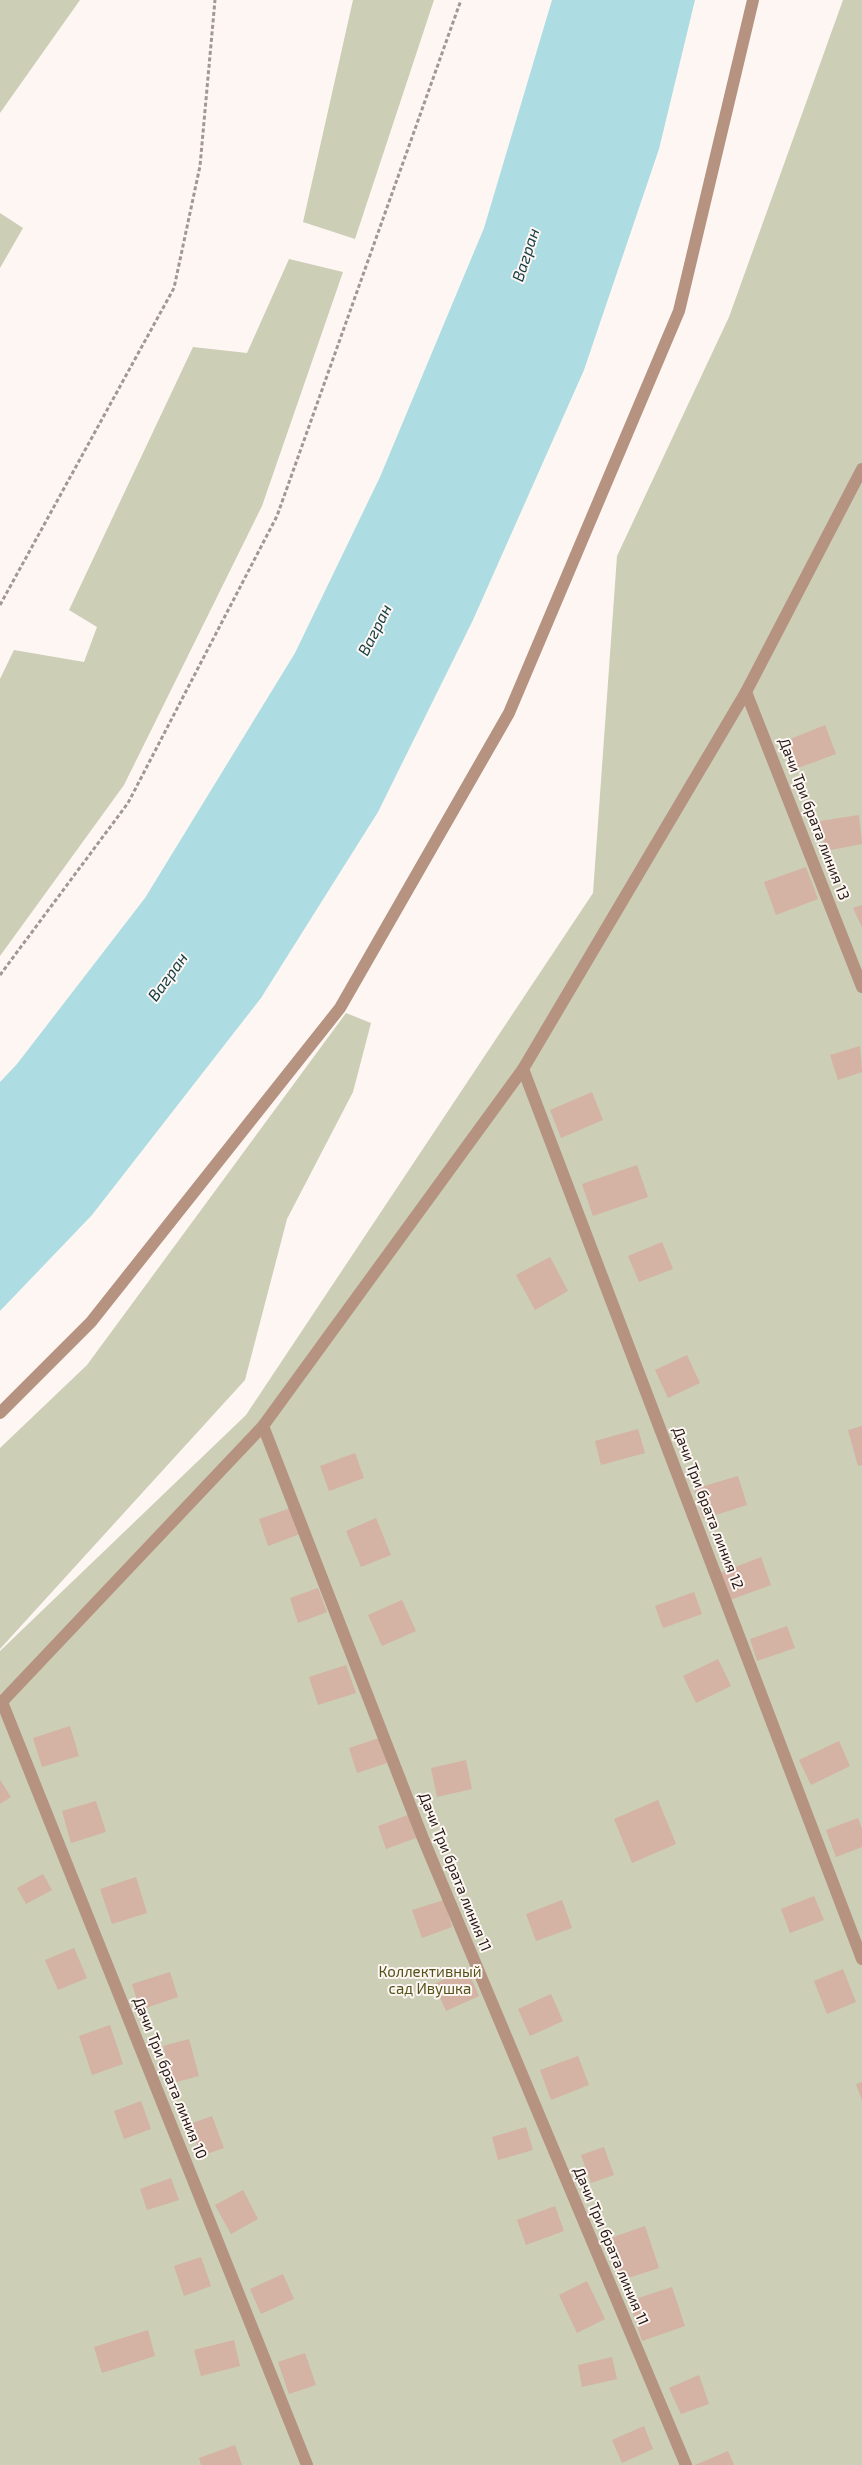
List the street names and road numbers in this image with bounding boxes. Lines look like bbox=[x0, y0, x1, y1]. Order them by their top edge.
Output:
street label: Дачи Три брата линия 13 bbox=[775, 735, 853, 903]
street label: Дачи Три брата линия 12 bbox=[669, 1424, 747, 1592]
street label: Дачи Три брата линия 11 bbox=[415, 1790, 495, 1954]
street label: Дачи Три брата линия 10 bbox=[129, 1994, 211, 2162]
street label: Дачи Три брата линия 11 bbox=[570, 2164, 652, 2328]

